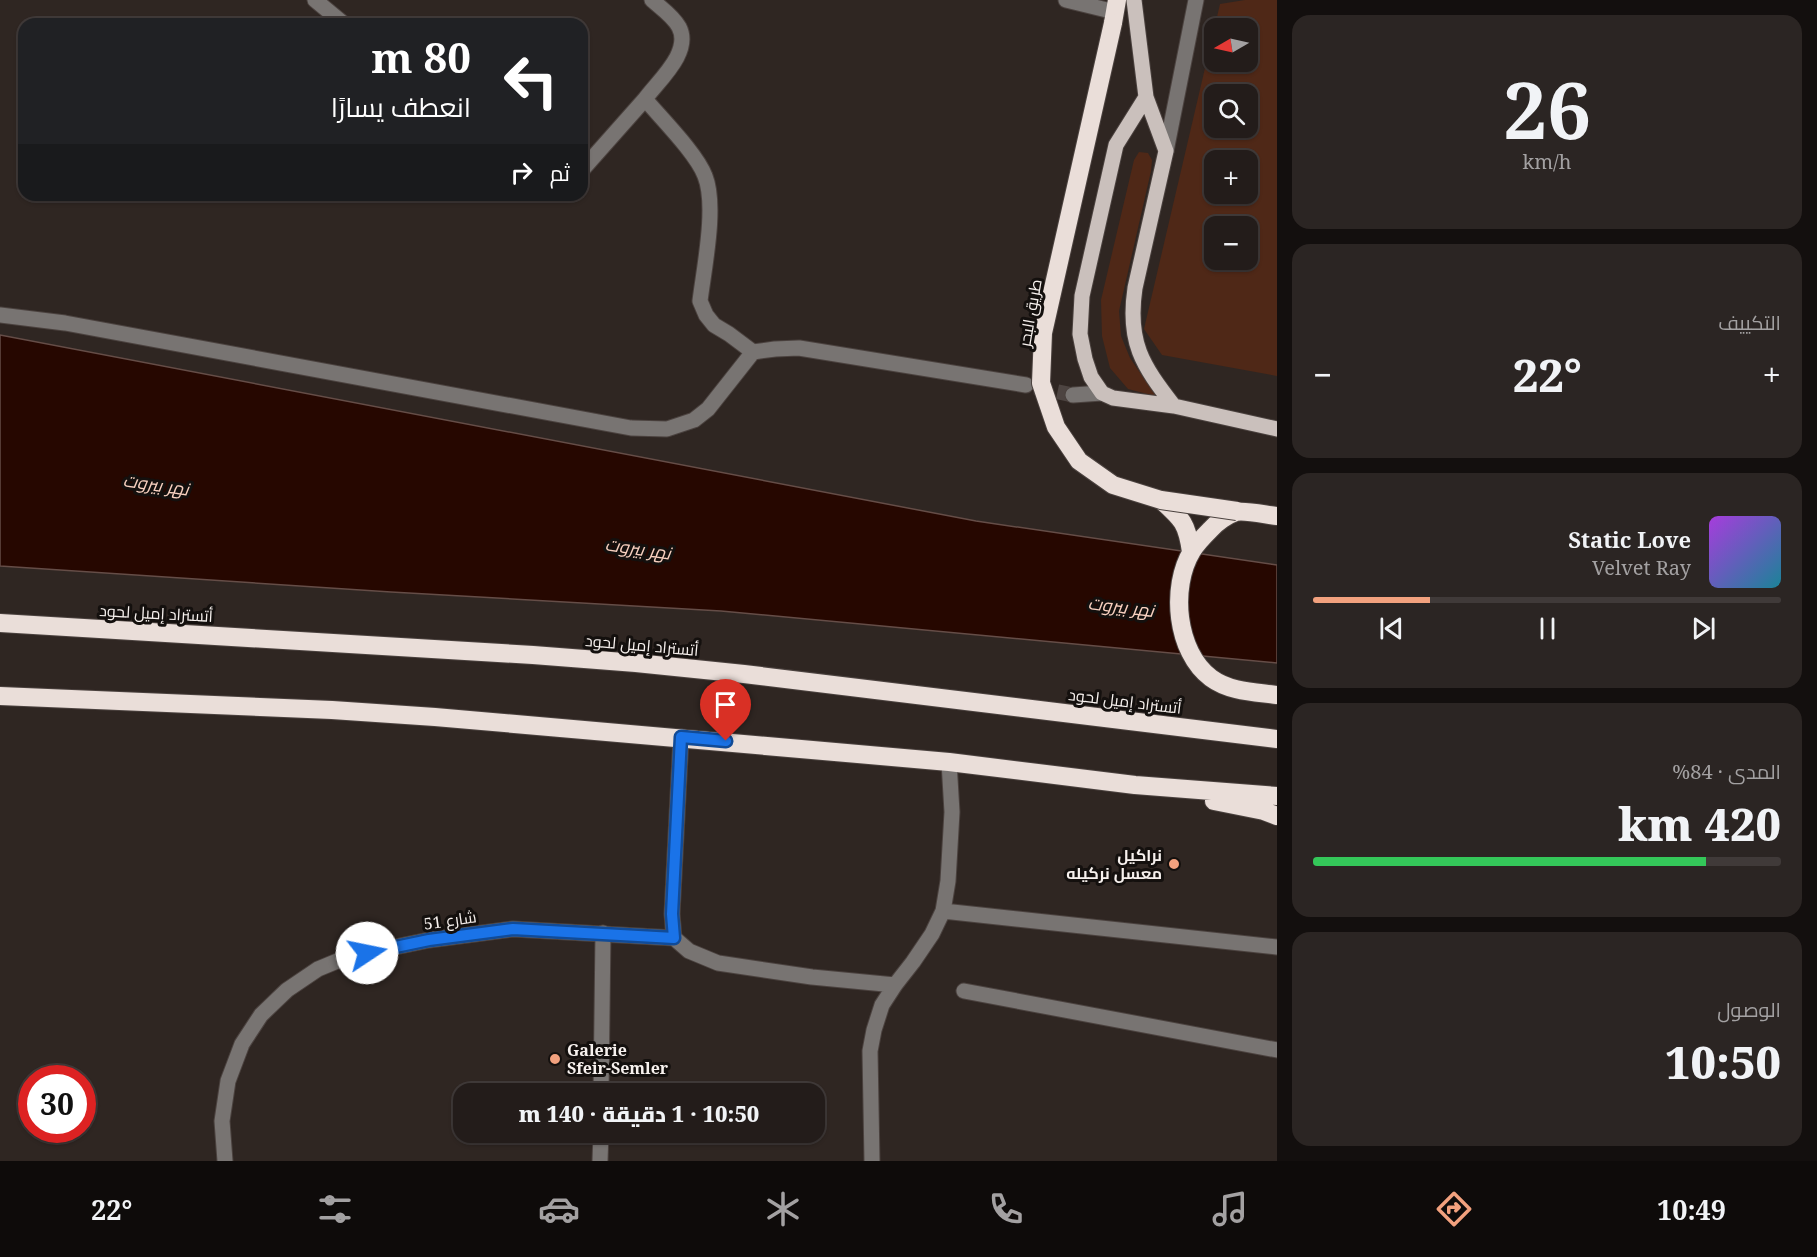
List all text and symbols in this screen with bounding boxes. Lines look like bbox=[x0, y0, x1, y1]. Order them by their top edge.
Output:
north arrow bbox=[1204, 18, 1258, 72]
map controls bbox=[1204, 18, 1258, 270]
text: 80 m bbox=[371, 28, 471, 85]
icon: left bbox=[492, 42, 570, 120]
text: 26 bbox=[1503, 56, 1591, 162]
button: search bbox=[1204, 84, 1258, 138]
text: انعطف يسارًا bbox=[331, 88, 471, 125]
text: km/h bbox=[1522, 148, 1572, 175]
button: + bbox=[1204, 150, 1258, 204]
icon: right bbox=[505, 156, 538, 189]
text: ثم bbox=[550, 157, 570, 187]
button: − bbox=[1204, 216, 1258, 270]
street label: طريق البحر bbox=[1013, 277, 1047, 350]
text: التكييف bbox=[1718, 309, 1781, 336]
text: 22° bbox=[1513, 344, 1582, 405]
text: − bbox=[1313, 352, 1332, 397]
text: + bbox=[1763, 352, 1781, 397]
water label: نهر بيروت bbox=[122, 468, 193, 501]
text: Static Love bbox=[1568, 524, 1691, 554]
water label: نهر بيروت bbox=[604, 532, 675, 565]
text: Velvet Ray bbox=[1592, 554, 1691, 581]
water label: نهر بيروت bbox=[1087, 590, 1158, 622]
street label: أتستراد إميل لحود bbox=[99, 599, 213, 627]
icon: previous bbox=[1375, 612, 1408, 645]
icon: pause bbox=[1531, 612, 1564, 645]
icon: next bbox=[1687, 612, 1720, 645]
street label: أتستراد إميل لحود bbox=[584, 629, 700, 661]
pin bbox=[700, 679, 751, 741]
street label: أتستراد إميل لحود bbox=[1067, 683, 1183, 719]
icon: arrive bbox=[709, 688, 742, 721]
text: المدى · 84% bbox=[1672, 758, 1781, 785]
text: 420 km bbox=[1618, 793, 1781, 854]
place label: نراكيل معسل نركيله bbox=[1066, 844, 1162, 884]
marker: نراكيل معسل نركيله bbox=[1167, 857, 1181, 871]
street label: شارع 51 bbox=[422, 905, 478, 936]
position arrow bbox=[335, 921, 399, 985]
text: الوصول bbox=[1717, 996, 1781, 1023]
text: 10:50 bbox=[1665, 1031, 1781, 1092]
place label: Galerie Sfeir-Semler bbox=[567, 1039, 669, 1079]
marker: Galerie Sfeir-Semler bbox=[548, 1052, 562, 1066]
speed limit sign: 30 bbox=[18, 1065, 96, 1143]
text: 10:50 · 1 دقيقة · 140 m bbox=[519, 1098, 759, 1128]
icon: filters bbox=[314, 1188, 356, 1230]
icon: car bbox=[538, 1188, 580, 1230]
icon: climate bbox=[762, 1188, 804, 1230]
icon: phone bbox=[985, 1188, 1027, 1230]
icon: music bbox=[1209, 1188, 1251, 1230]
icon: directions bbox=[1433, 1188, 1475, 1230]
text: 22° bbox=[91, 1191, 132, 1228]
text: 10:49 bbox=[1657, 1191, 1726, 1228]

